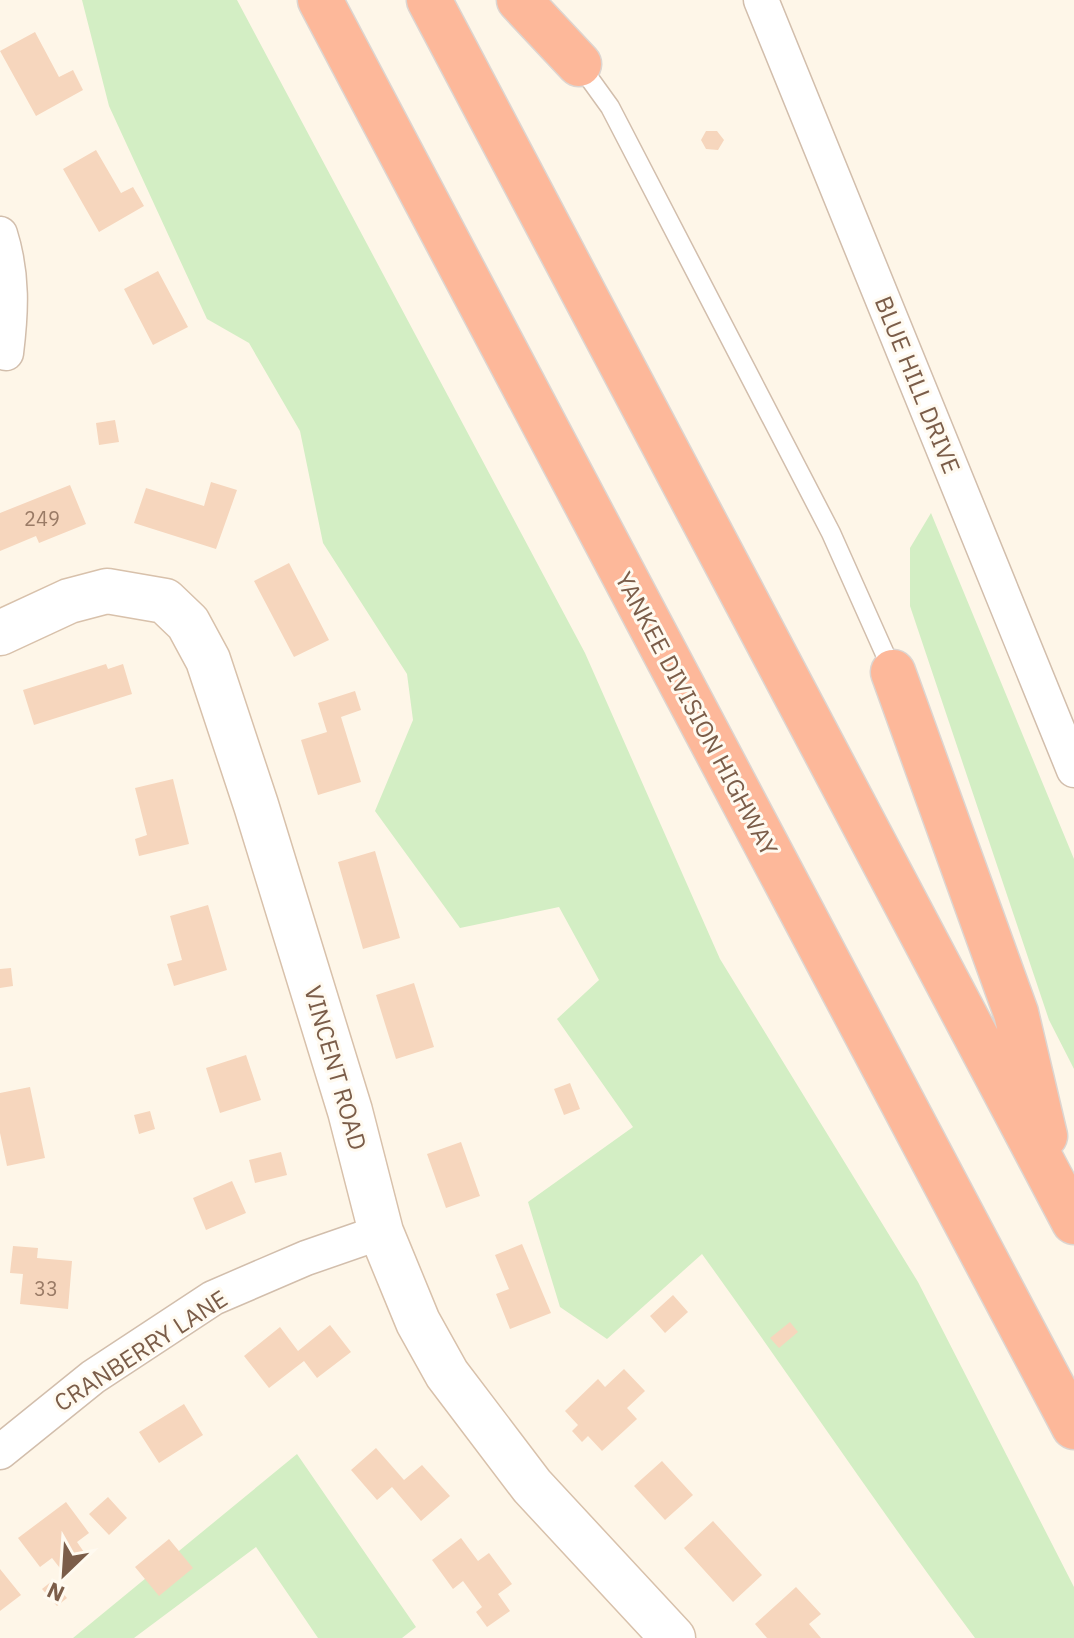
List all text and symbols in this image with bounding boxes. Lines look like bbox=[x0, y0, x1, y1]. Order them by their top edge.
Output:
street label: BLUE HILL DRIVE bbox=[868, 291, 968, 478]
house number: 249 bbox=[24, 505, 60, 532]
street label: YANKEE DIVISION HIGHWAY bbox=[608, 566, 785, 861]
street label: VINCENT ROAD bbox=[297, 982, 375, 1154]
house number: 33 bbox=[34, 1275, 58, 1302]
street label: CRANBERRY LANE bbox=[48, 1282, 233, 1418]
north arrow bbox=[24, 1534, 104, 1614]
text: N bbox=[42, 1576, 69, 1609]

